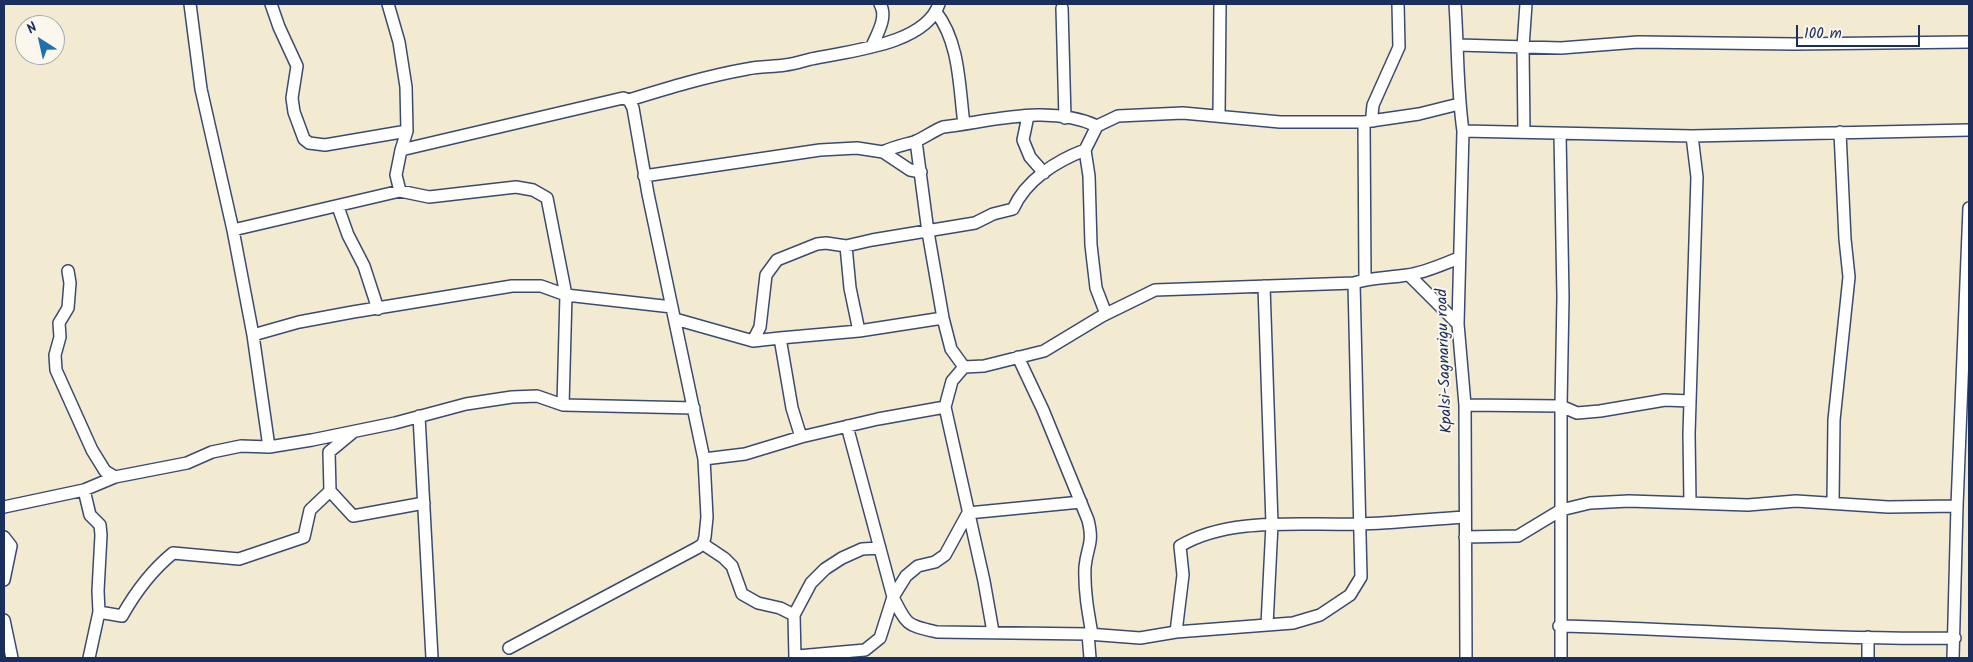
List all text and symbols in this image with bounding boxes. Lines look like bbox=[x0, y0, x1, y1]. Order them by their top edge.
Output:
north arrow bbox=[15, 15, 65, 65]
scale bar bbox=[1798, 15, 1922, 47]
text: N bbox=[22, 17, 42, 40]
text: 100 m bbox=[1804, 22, 1842, 46]
street label: Kpalsi-Sagnarigu road bbox=[1434, 288, 1458, 434]

